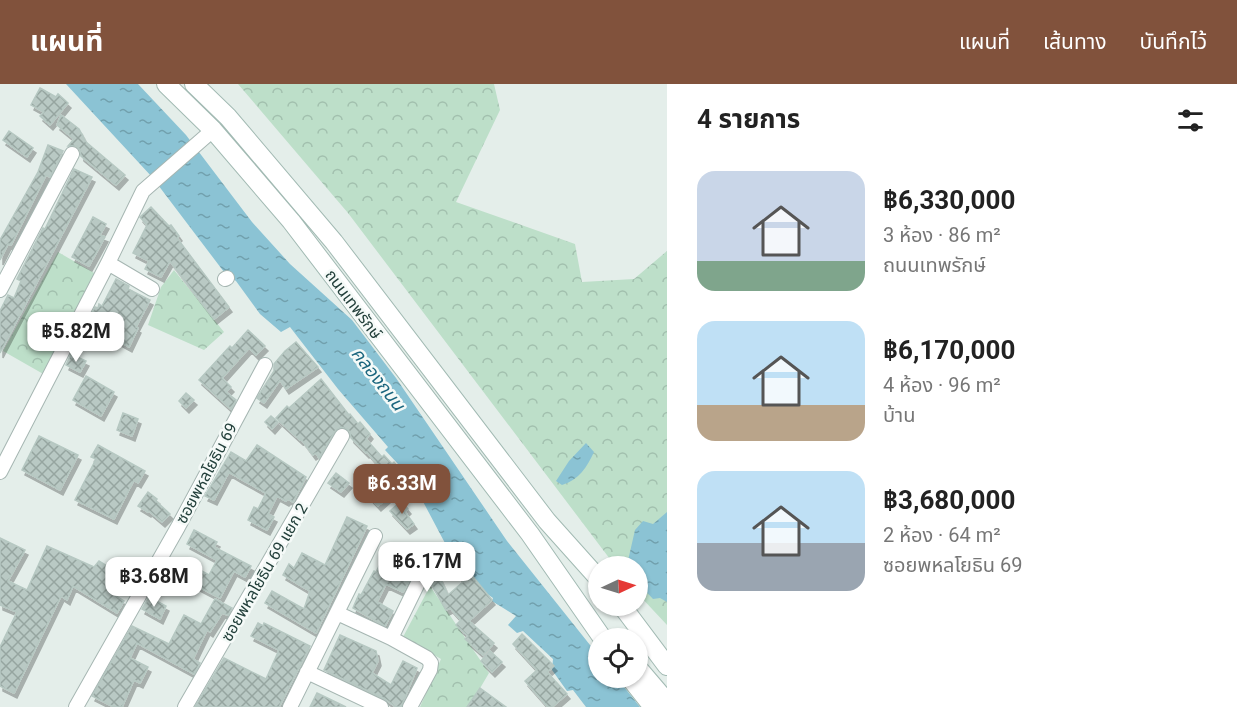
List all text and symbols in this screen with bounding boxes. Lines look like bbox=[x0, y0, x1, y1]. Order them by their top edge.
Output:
text: แผนที่ bbox=[30, 25, 103, 58]
text: แผนที่ bbox=[959, 30, 1010, 54]
text: เส้นทาง bbox=[1043, 30, 1107, 54]
text: บันทึกไว้ bbox=[1140, 30, 1207, 54]
text: 4 รายการ bbox=[697, 104, 800, 134]
icon: filters bbox=[1174, 104, 1207, 137]
text: ฿6,330,000 bbox=[883, 185, 1015, 215]
icon: home bbox=[745, 195, 817, 267]
text: 3 ห้อง · 86 m² bbox=[883, 223, 1001, 247]
text: ถนนเทพรักษ์ bbox=[883, 253, 986, 277]
street label: ถนนเทพรักษ์ bbox=[321, 266, 386, 343]
pin: ฿5.82M bbox=[27, 312, 125, 363]
text: ฿5.82M bbox=[41, 319, 111, 343]
text: ฿6,170,000 bbox=[883, 335, 1015, 365]
water label: คลองถนน bbox=[347, 343, 410, 415]
icon: home bbox=[745, 345, 817, 417]
text: 4 ห้อง · 96 m² bbox=[883, 373, 1001, 397]
text: บ้าน bbox=[883, 403, 915, 427]
street label: ซอยพหลโยธิน 69 bbox=[172, 419, 241, 527]
pin: ฿6.33M bbox=[353, 464, 451, 515]
text: ฿6.33M bbox=[367, 471, 437, 495]
text: ฿3,680,000 bbox=[883, 485, 1015, 515]
icon: home bbox=[745, 495, 817, 567]
street label: ซอยพหลโยธิน 69 แยก 2 bbox=[217, 500, 312, 645]
text: 2 ห้อง · 64 m² bbox=[883, 523, 1001, 547]
pin: ฿6.17M bbox=[378, 542, 476, 593]
text: ฿6.17M bbox=[392, 549, 462, 573]
text: ซอยพหลโยธิน 69 bbox=[883, 553, 1023, 577]
north arrow bbox=[588, 556, 648, 616]
map controls bbox=[588, 556, 648, 688]
pin: ฿3.68M bbox=[105, 557, 203, 608]
text: ฿3.68M bbox=[119, 564, 189, 588]
button: locate bbox=[588, 628, 648, 688]

